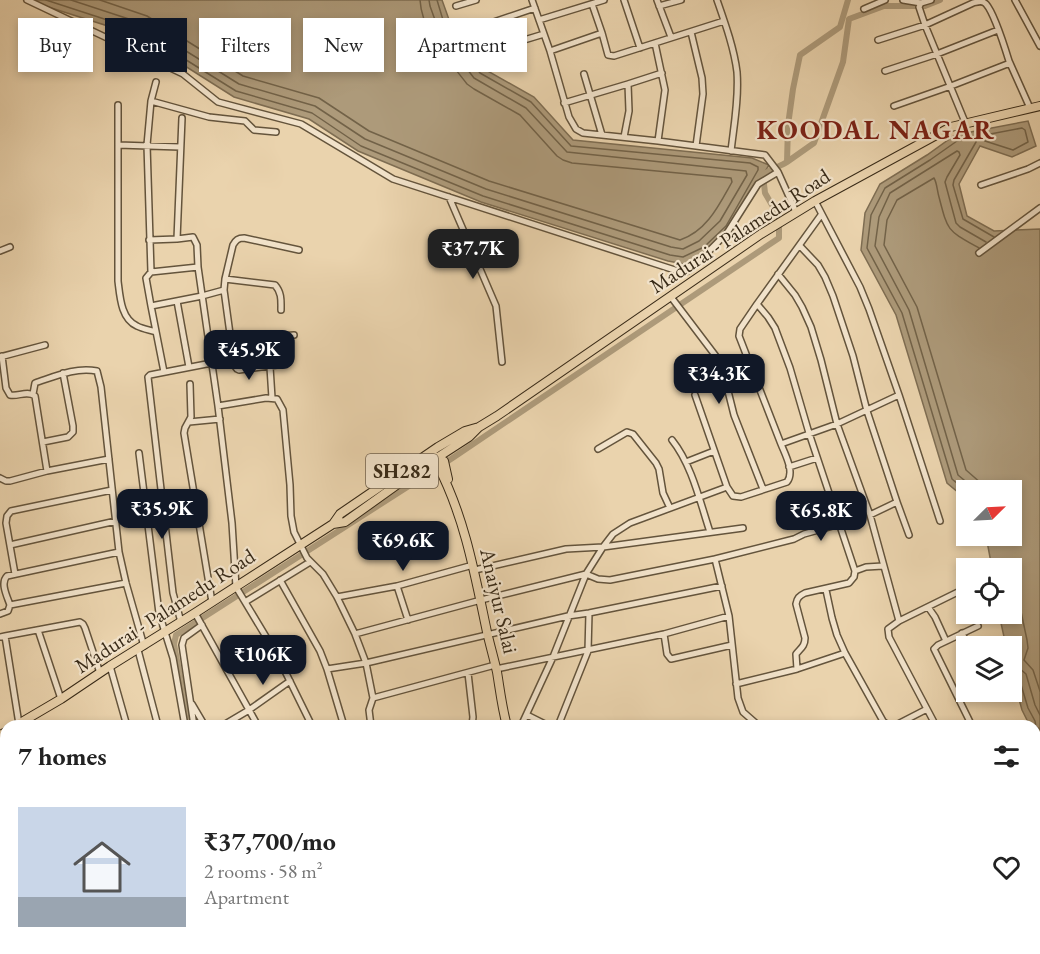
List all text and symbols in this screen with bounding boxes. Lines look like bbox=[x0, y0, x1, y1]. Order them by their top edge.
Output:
chip: Buy bbox=[18, 18, 93, 72]
chip: Rent bbox=[105, 18, 187, 72]
chip: Filters bbox=[199, 18, 291, 72]
chip: New bbox=[303, 18, 384, 72]
chip: Apartment bbox=[396, 18, 527, 72]
district label: KOODAL NAGAR bbox=[756, 112, 996, 147]
street label: Madurai - Palamedu Road bbox=[644, 162, 835, 299]
pin: ₹37.7K bbox=[424, 229, 522, 280]
text: ₹37.7K bbox=[442, 235, 504, 261]
pin: ₹45.9K bbox=[200, 330, 298, 381]
text: ₹45.9K bbox=[218, 336, 280, 362]
pin: ₹34.3K bbox=[670, 354, 768, 405]
text: ₹34.3K bbox=[688, 360, 750, 386]
road number: SH282 bbox=[366, 454, 438, 488]
north arrow bbox=[956, 480, 1022, 546]
map controls bbox=[956, 480, 1022, 702]
pin: ₹35.9K bbox=[113, 489, 211, 540]
pin: ₹65.8K bbox=[772, 491, 870, 542]
text: ₹35.9K bbox=[131, 495, 193, 521]
text: ₹65.8K bbox=[790, 497, 852, 523]
pin: ₹69.6K bbox=[354, 521, 452, 572]
text: ₹69.6K bbox=[372, 527, 434, 553]
street label: Madurai - Palamedu Road bbox=[69, 542, 260, 679]
street label: Anaiyur Salai bbox=[474, 545, 525, 656]
button: locate bbox=[956, 558, 1022, 624]
pin: ₹106K bbox=[221, 635, 305, 686]
button: layers bbox=[956, 636, 1022, 702]
text: ₹106K bbox=[234, 641, 292, 667]
text: 7 homes bbox=[18, 739, 107, 773]
icon: filters bbox=[990, 740, 1023, 773]
text: ₹37,700/mo bbox=[204, 824, 336, 858]
icon: home bbox=[66, 831, 138, 903]
icon: heart bbox=[990, 851, 1023, 884]
text: 2 rooms · 58 m² bbox=[204, 858, 323, 884]
text: Apartment bbox=[204, 884, 289, 910]

